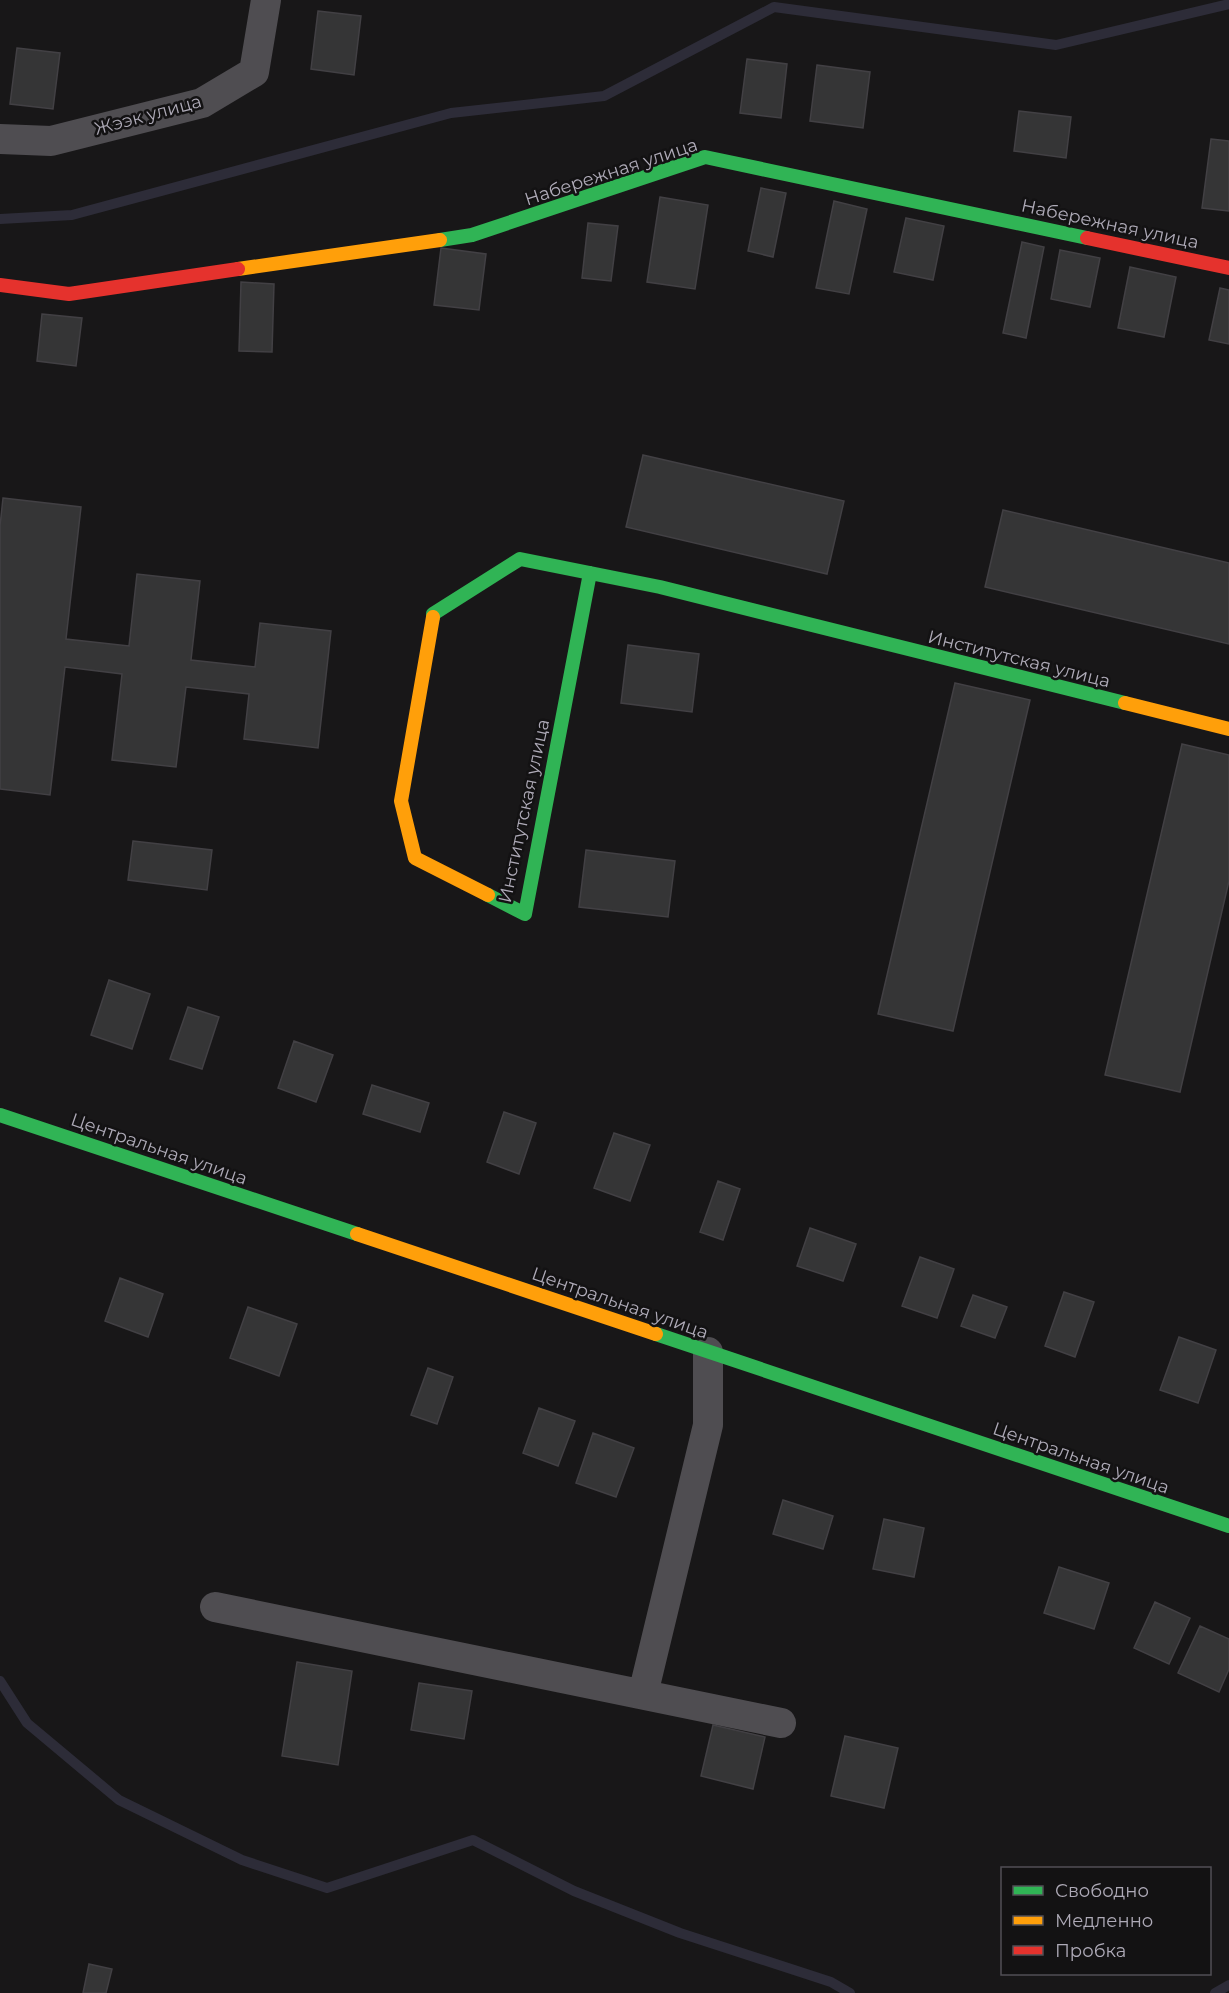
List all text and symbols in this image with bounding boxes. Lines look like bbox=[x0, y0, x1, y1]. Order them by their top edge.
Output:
street label: Жээк улица bbox=[92, 90, 204, 140]
street label: Набережная улица bbox=[522, 134, 700, 210]
street label: Набережная улица bbox=[1019, 194, 1201, 254]
street label: Институтская улица bbox=[926, 626, 1112, 692]
street label: Институтская улица bbox=[494, 717, 554, 905]
street label: Центральная улица bbox=[68, 1108, 250, 1190]
street label: Центральная улица bbox=[529, 1262, 711, 1344]
street label: Центральная улица bbox=[990, 1417, 1172, 1499]
legend bbox=[1001, 1867, 1211, 1975]
text: Свободно bbox=[1055, 1880, 1149, 1902]
text: Медленно bbox=[1055, 1910, 1153, 1932]
text: Пробка bbox=[1055, 1940, 1126, 1962]

